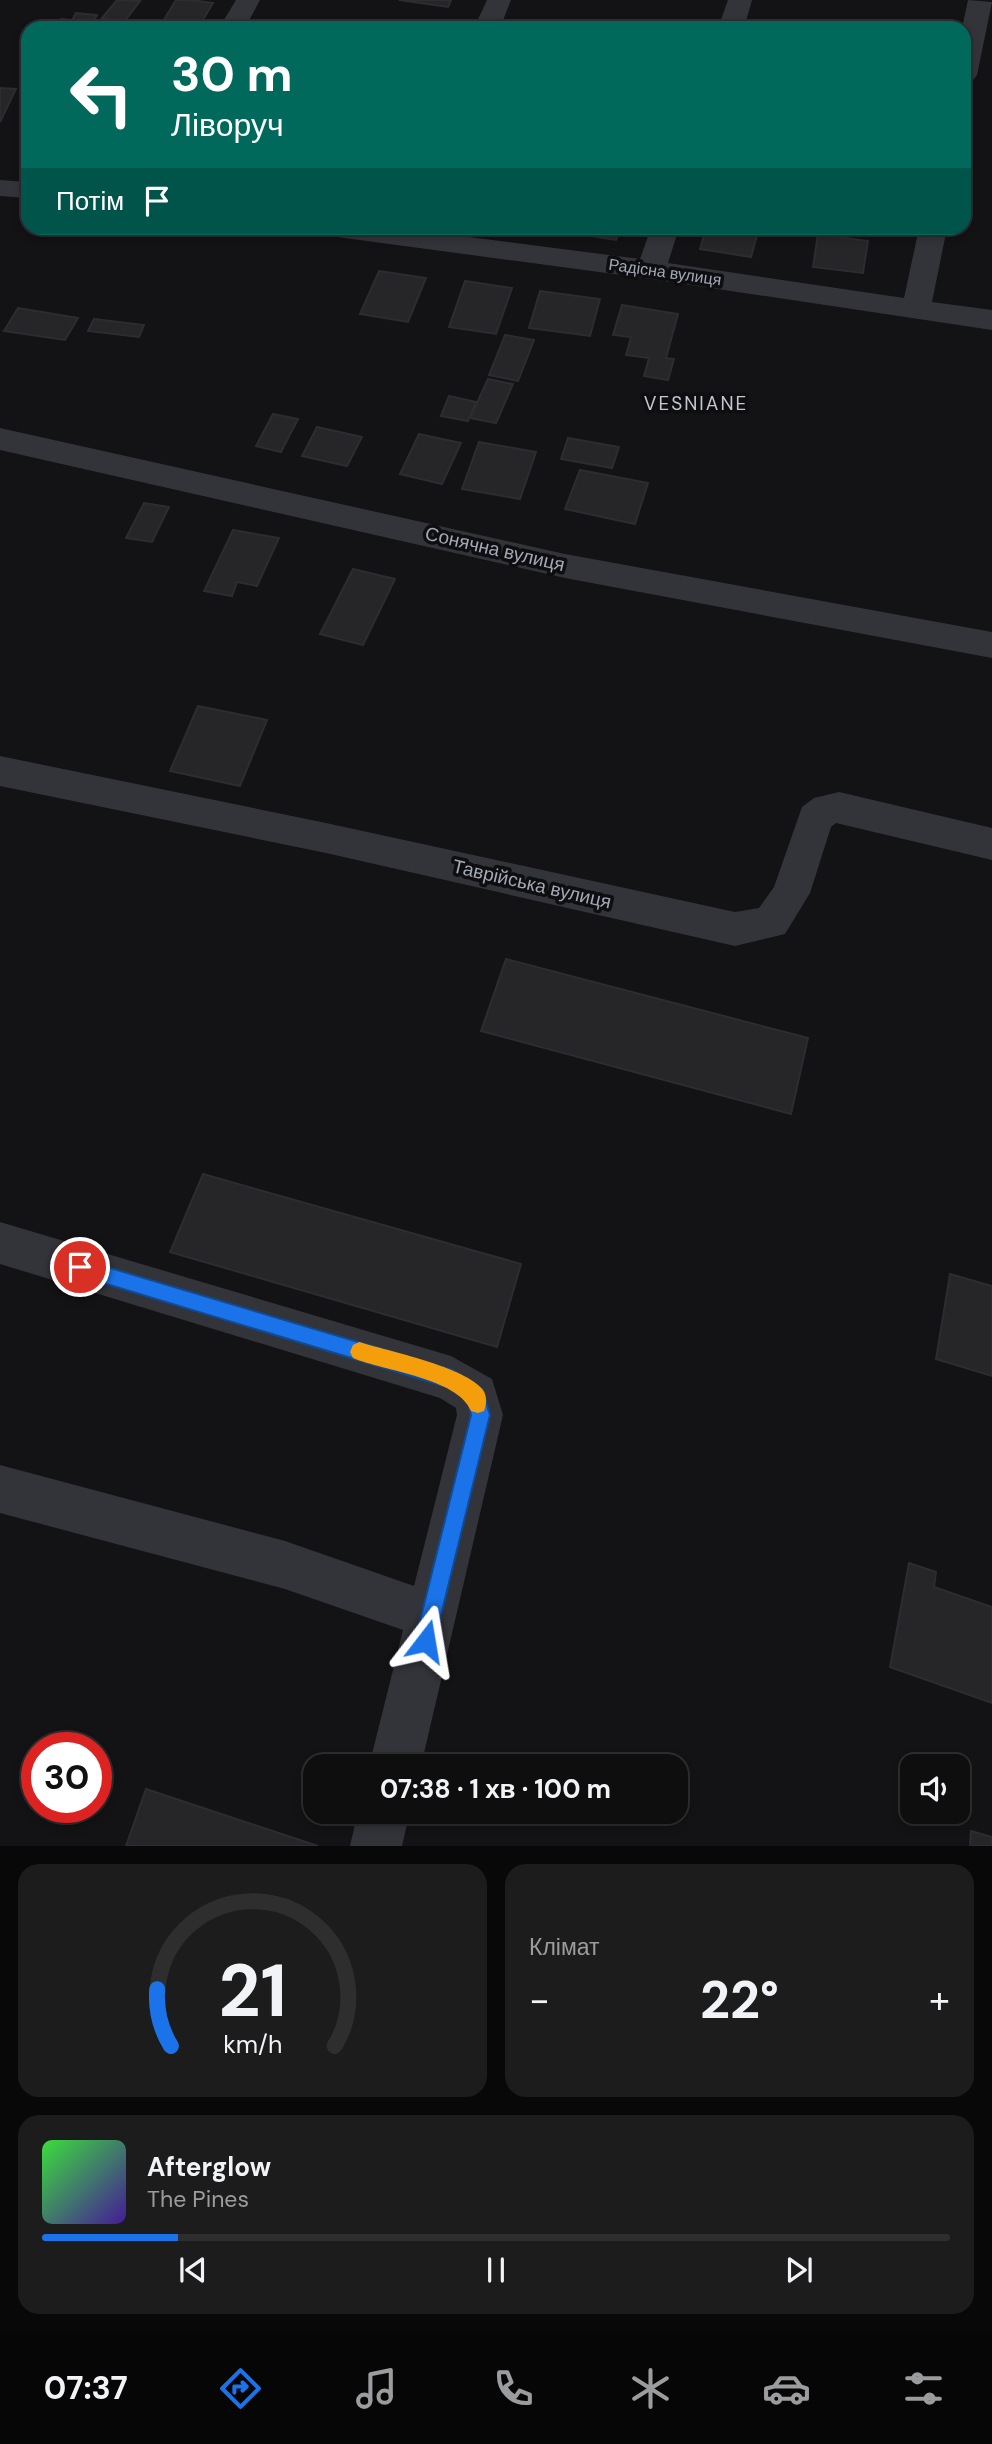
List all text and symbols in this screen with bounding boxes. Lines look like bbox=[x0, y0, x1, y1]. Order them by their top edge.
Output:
text: 30 m bbox=[171, 42, 293, 106]
icon: left bbox=[56, 49, 147, 140]
text: Ліворуч bbox=[171, 104, 284, 146]
icon: arrive bbox=[138, 182, 176, 220]
text: Потім bbox=[56, 184, 124, 218]
street label: Радісна вулиця bbox=[607, 254, 723, 290]
district label: VESNIANE bbox=[644, 391, 748, 416]
street label: Сонячна вулиця bbox=[423, 521, 567, 577]
street label: Таврійська вулиця bbox=[450, 854, 614, 914]
pin bbox=[50, 1237, 110, 1297]
icon: arrive bbox=[61, 1248, 99, 1286]
position arrow bbox=[389, 1604, 463, 1678]
speed limit sign: 30 bbox=[21, 1732, 112, 1823]
map controls bbox=[900, 1754, 970, 1824]
button: sound bbox=[900, 1754, 970, 1824]
text: 07:38 · 1 хв · 100 m bbox=[380, 1772, 611, 1806]
text: Клімат bbox=[529, 1932, 600, 1962]
text: 21 bbox=[218, 1945, 287, 2040]
text: 22° bbox=[700, 1966, 779, 2034]
text: − bbox=[529, 1975, 550, 2025]
text: + bbox=[929, 1975, 950, 2025]
text: km/h bbox=[223, 2028, 282, 2061]
text: Afterglow bbox=[147, 2150, 271, 2184]
text: The Pines bbox=[147, 2184, 249, 2214]
icon: previous bbox=[174, 2251, 212, 2289]
icon: pause bbox=[477, 2251, 515, 2289]
icon: next bbox=[780, 2251, 818, 2289]
icon: directions bbox=[216, 2364, 265, 2413]
icon: music bbox=[352, 2364, 401, 2413]
icon: phone bbox=[489, 2364, 538, 2413]
icon: climate bbox=[626, 2364, 675, 2413]
icon: car bbox=[762, 2364, 811, 2413]
icon: filters bbox=[899, 2364, 948, 2413]
text: 07:37 bbox=[44, 2367, 128, 2409]

